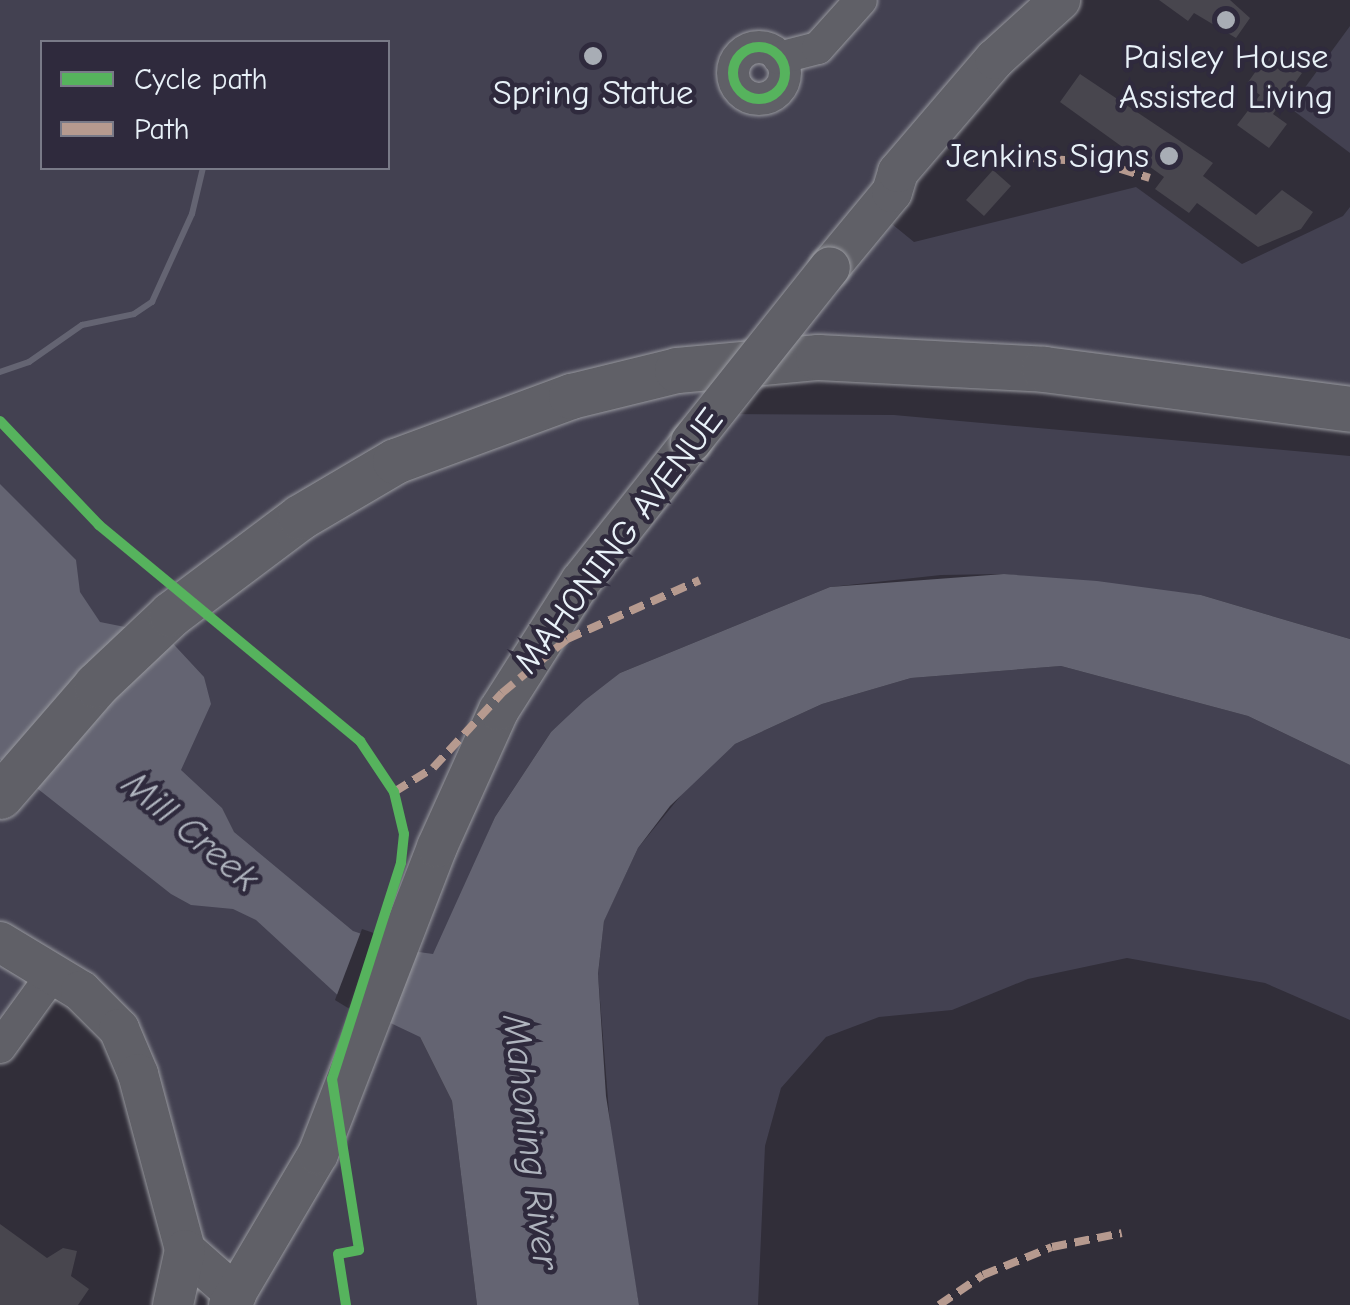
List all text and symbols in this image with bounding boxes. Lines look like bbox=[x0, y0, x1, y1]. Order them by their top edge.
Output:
marker: Paisley House Assisted Living bbox=[1215, 9, 1237, 31]
place label: Paisley House Assisted Living bbox=[1119, 36, 1333, 118]
legend bbox=[40, 40, 390, 170]
marker: Spring Statue bbox=[582, 45, 604, 67]
text: Cycle path bbox=[134, 62, 268, 97]
place label: Spring Statue bbox=[492, 72, 694, 114]
text: Path bbox=[134, 112, 190, 147]
place label: Jenkins Signs bbox=[946, 135, 1149, 177]
marker: Jenkins Signs bbox=[1158, 145, 1180, 167]
street label: MAHONING AVENUE bbox=[506, 400, 732, 682]
water label: Mill Creek bbox=[113, 762, 267, 902]
water label: Mahoning River bbox=[492, 1012, 568, 1272]

